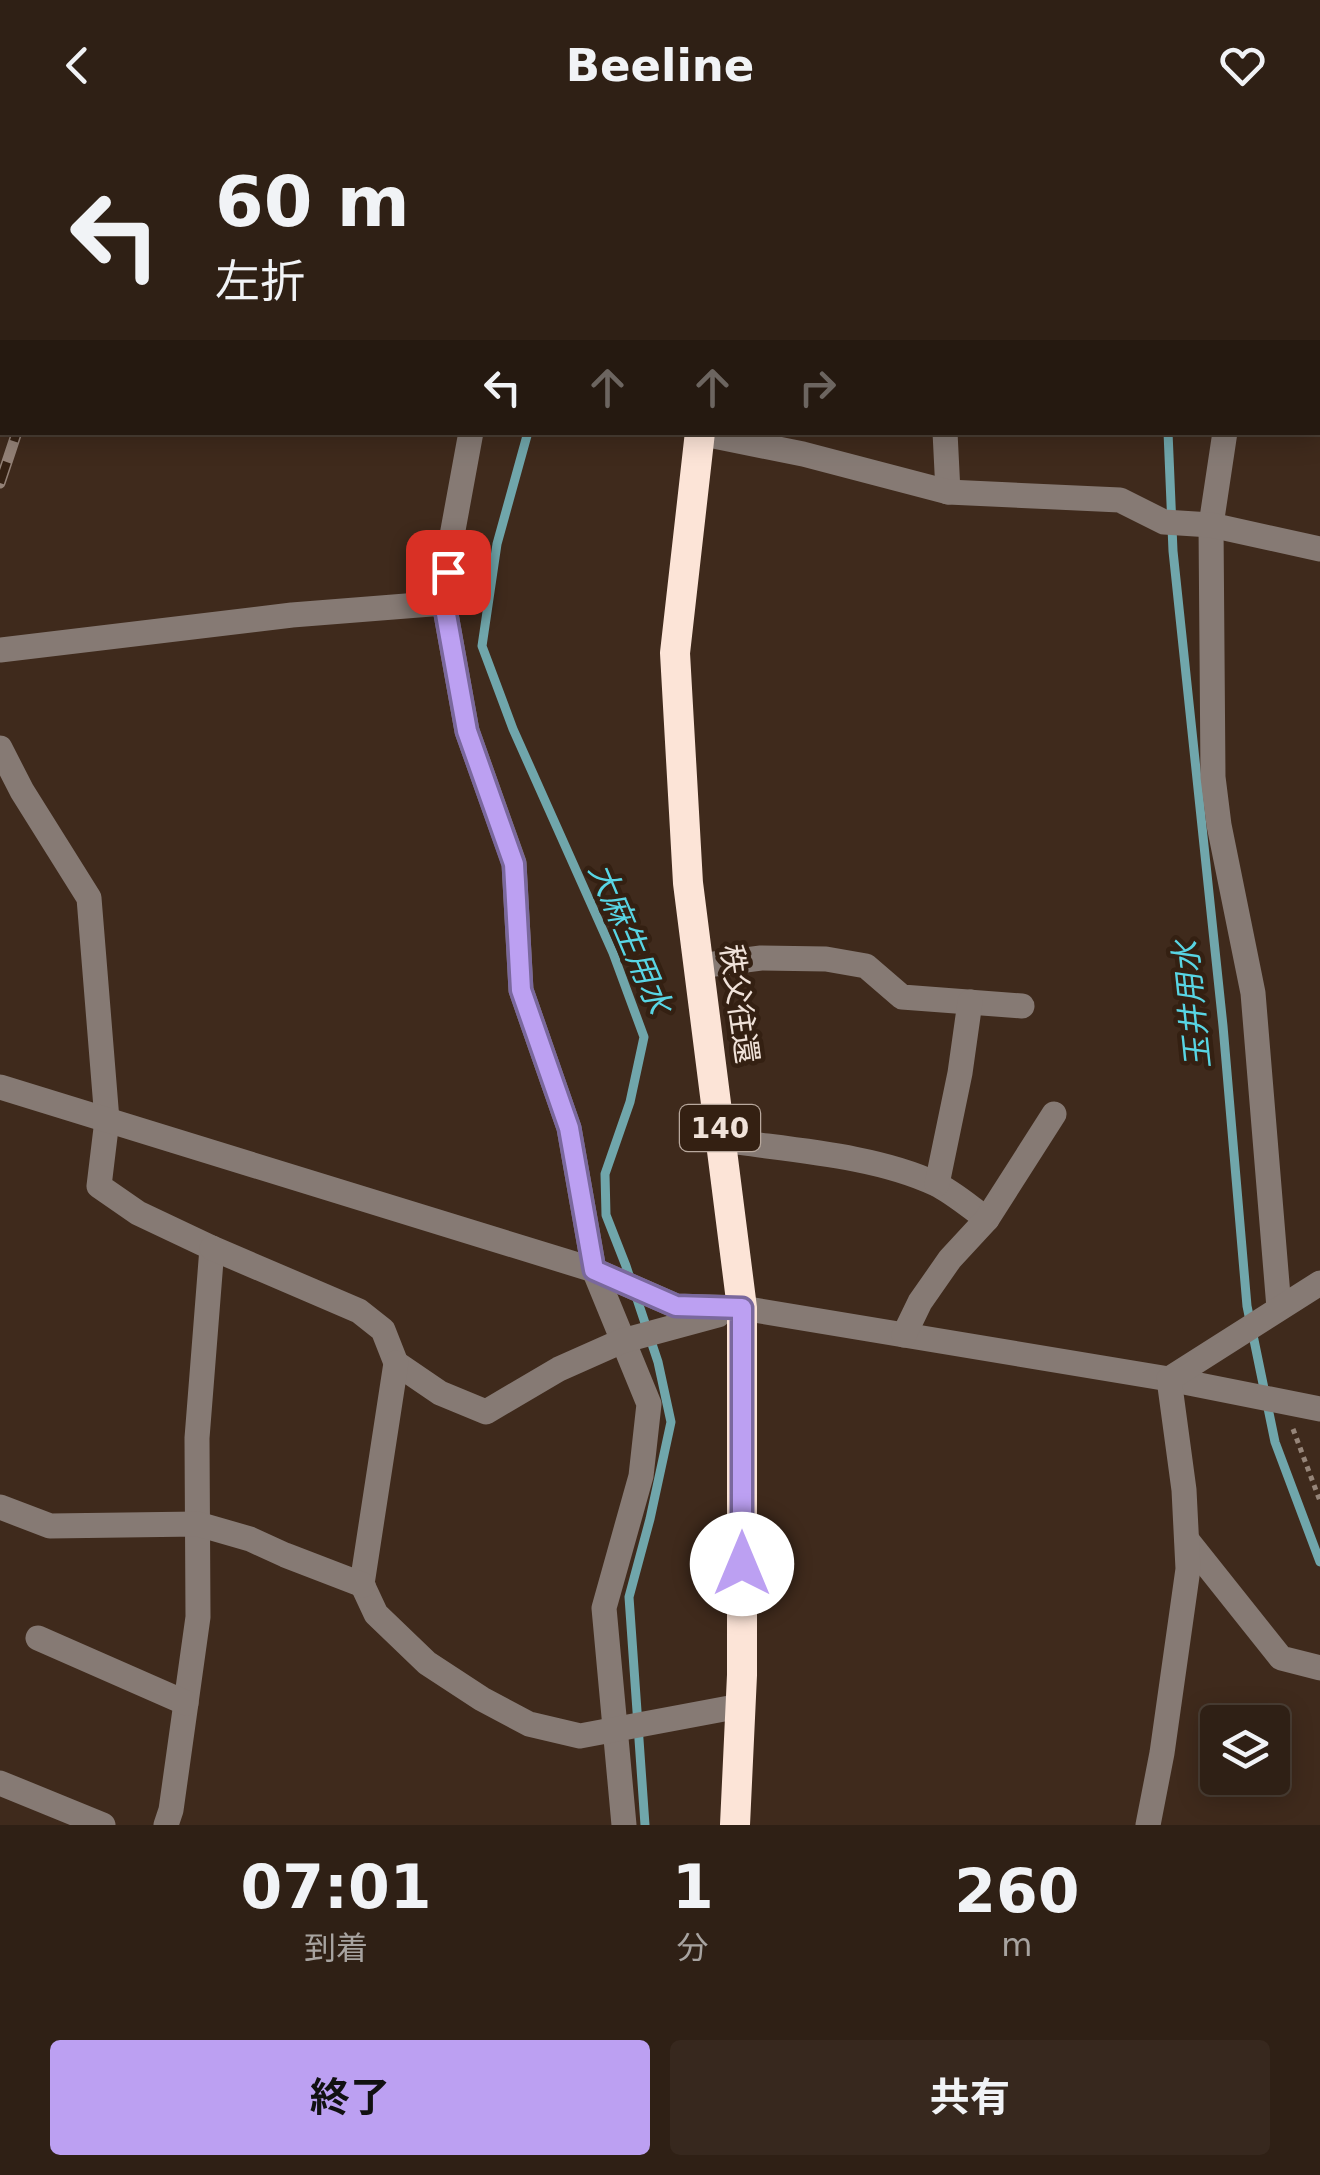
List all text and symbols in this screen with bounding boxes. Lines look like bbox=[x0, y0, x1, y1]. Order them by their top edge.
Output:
icon: back bbox=[50, 38, 105, 93]
icon: heart bbox=[1215, 38, 1270, 93]
text: Beeline bbox=[566, 39, 754, 92]
text: 60 m bbox=[215, 161, 410, 243]
icon: left bbox=[50, 170, 180, 300]
text: 左折 bbox=[215, 255, 305, 308]
icon: left bbox=[475, 360, 530, 415]
icon: ahead bbox=[580, 360, 635, 415]
icon: ahead bbox=[685, 360, 740, 415]
icon: right bbox=[790, 360, 845, 415]
pin bbox=[406, 530, 491, 615]
icon: arrive bbox=[421, 545, 476, 600]
water label: 大麻生用水 bbox=[581, 857, 680, 1022]
water label: 玉井用水 bbox=[1166, 936, 1218, 1071]
street label: 秩父往還 bbox=[714, 942, 765, 1066]
road number: 140 bbox=[680, 1105, 760, 1151]
position arrow bbox=[690, 1512, 794, 1616]
map controls bbox=[1200, 1705, 1290, 1795]
button: layers bbox=[1200, 1705, 1290, 1795]
text: 07:01 bbox=[241, 1852, 432, 1922]
text: 1 bbox=[672, 1852, 714, 1922]
text: 260 bbox=[954, 1856, 1080, 1926]
text: m bbox=[1001, 1926, 1032, 1964]
text: 到着 bbox=[304, 1929, 368, 1967]
text: 分 bbox=[677, 1929, 709, 1967]
button: 終了 bbox=[50, 2040, 650, 2155]
button: 共有 bbox=[670, 2040, 1270, 2155]

